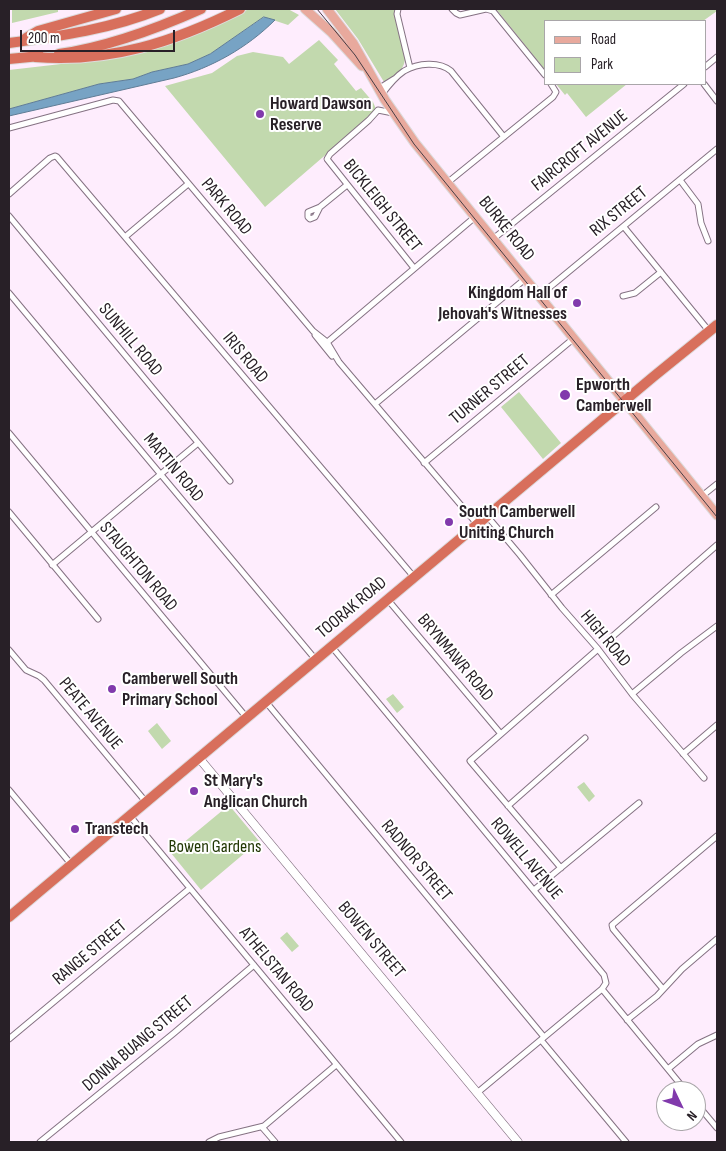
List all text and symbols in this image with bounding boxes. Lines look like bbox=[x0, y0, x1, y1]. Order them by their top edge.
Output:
scale bar bbox=[22, 20, 178, 52]
legend bbox=[544, 20, 706, 85]
text: 200 m bbox=[28, 29, 60, 48]
text: Road bbox=[591, 30, 616, 49]
text: Park bbox=[591, 55, 613, 74]
place label: Howard Dawson Reserve bbox=[270, 93, 372, 136]
street label: FAIRCROFT AVENUE bbox=[528, 106, 632, 196]
marker: Howard Dawson Reserve bbox=[254, 108, 266, 120]
street label: BICKLEIGH STREET bbox=[338, 155, 426, 257]
street label: PARK ROAD bbox=[196, 174, 256, 240]
street label: RIX STREET bbox=[586, 182, 652, 242]
street label: BURKE ROAD bbox=[473, 192, 539, 266]
place label: Kingdom Hall of Jehovah's Witnesses bbox=[438, 282, 567, 324]
marker: Kingdom Hall of Jehovah's Witnesses bbox=[571, 297, 583, 309]
street label: SUNHILL ROAD bbox=[93, 299, 167, 381]
street label: IRIS ROAD bbox=[218, 328, 272, 388]
street label: TURNER STREET bbox=[446, 350, 534, 430]
place label: Epworth Camberwell bbox=[576, 374, 651, 416]
marker: Epworth Camberwell bbox=[558, 388, 572, 402]
street label: MARTIN ROAD bbox=[138, 429, 208, 507]
place label: South Camberwell Uniting Church bbox=[459, 501, 575, 544]
marker: South Camberwell Uniting Church bbox=[443, 516, 455, 528]
street label: STAUGHTON ROAD bbox=[94, 518, 182, 616]
street label: TOORAK ROAD bbox=[312, 572, 392, 644]
street label: HIGH ROAD bbox=[575, 606, 635, 672]
street label: BRYNMAWR ROAD bbox=[412, 610, 498, 706]
place label: Camberwell South Primary School bbox=[122, 668, 238, 711]
street label: PEATE AVENUE bbox=[54, 673, 126, 755]
marker: Camberwell South Primary School bbox=[106, 683, 118, 695]
place label: St Mary's Anglican Church bbox=[204, 770, 308, 812]
marker: St Mary's Anglican Church bbox=[188, 785, 200, 797]
street label: ROWELL AVENUE bbox=[485, 814, 567, 904]
street label: RADNOR STREET bbox=[376, 816, 456, 906]
place label: Transtech bbox=[85, 818, 149, 840]
marker: Transtech bbox=[69, 823, 81, 835]
park label: Bowen Gardens bbox=[169, 836, 261, 858]
street label: BOWEN STREET bbox=[333, 897, 409, 983]
street label: RANGE STREET bbox=[49, 916, 131, 990]
street label: ATHELSTAN ROAD bbox=[234, 923, 318, 1017]
street label: DONNA BUANG STREET bbox=[78, 992, 198, 1096]
north arrow bbox=[656, 1081, 706, 1131]
text: N bbox=[683, 1107, 701, 1124]

